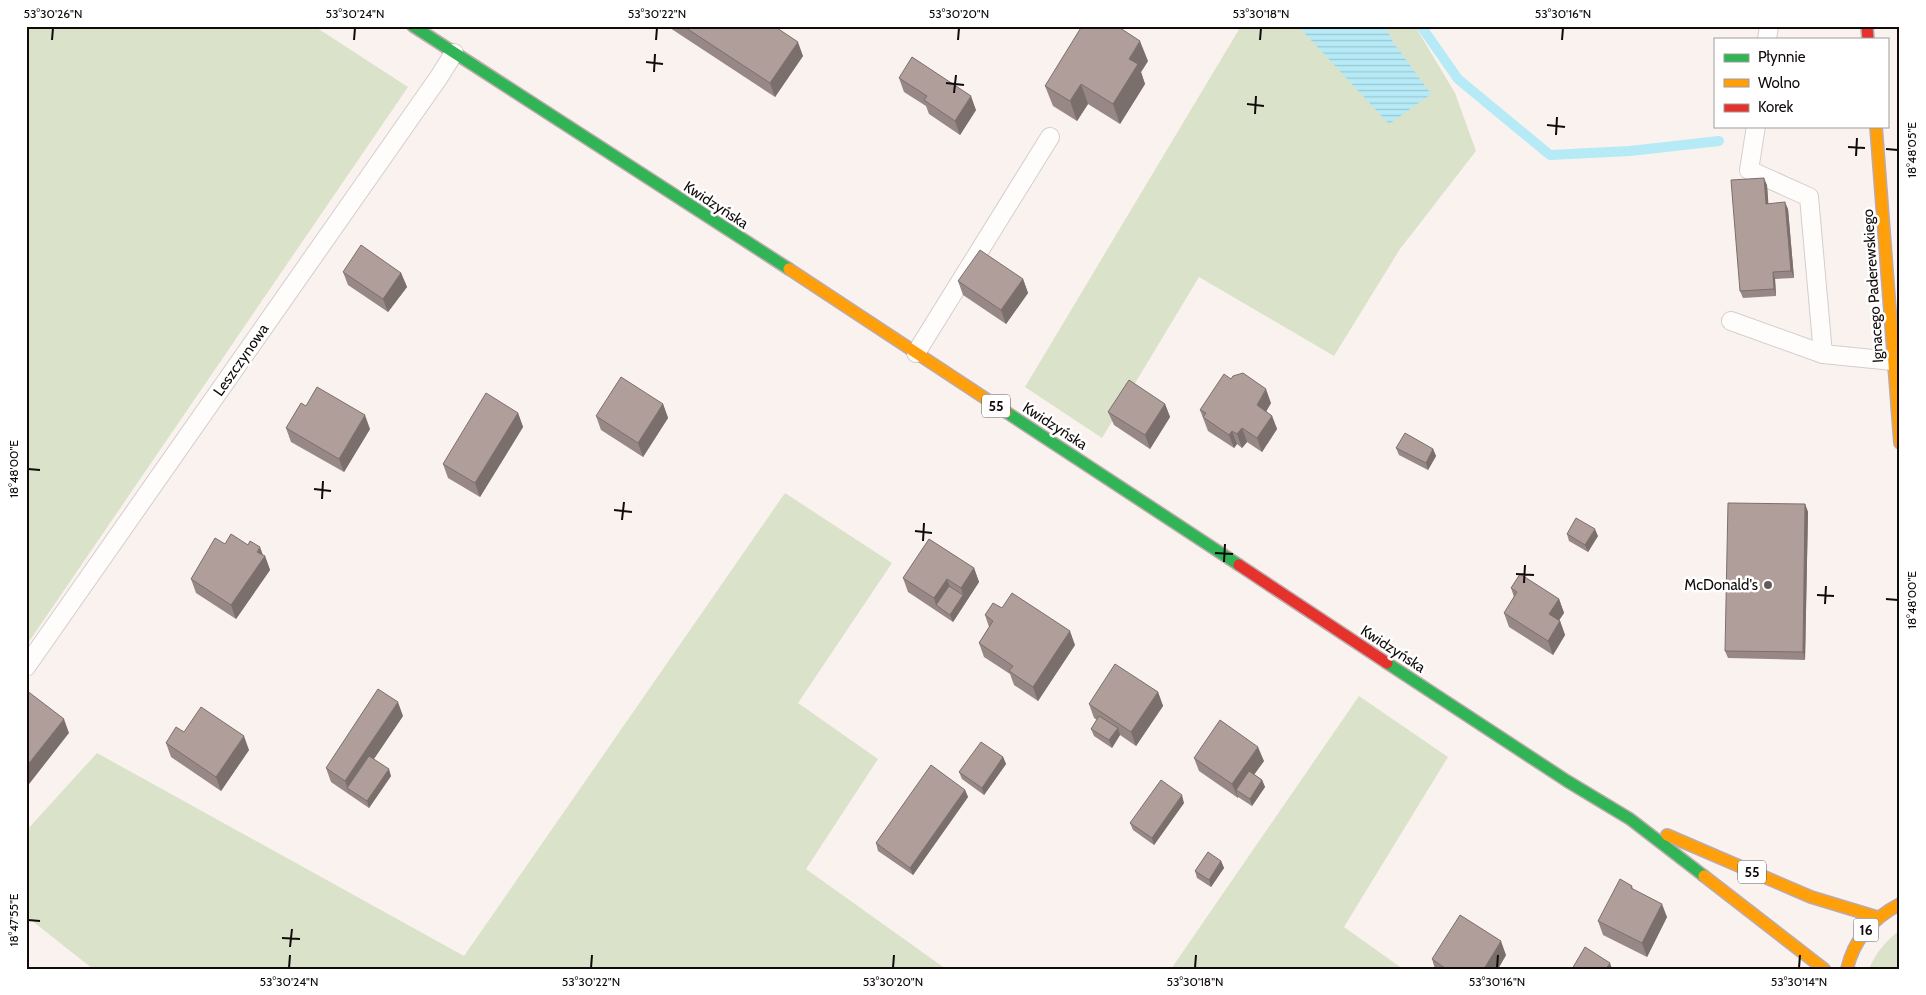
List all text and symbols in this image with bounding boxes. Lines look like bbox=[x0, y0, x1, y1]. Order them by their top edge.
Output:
text: 53°30'26"N bbox=[24, 6, 82, 21]
text: 53°30'24"N bbox=[326, 6, 384, 21]
text: 53°30'22"N bbox=[628, 6, 686, 21]
text: 53°30'20"N bbox=[929, 6, 989, 21]
text: 53°30'18"N bbox=[1233, 6, 1289, 21]
text: 53°30'16"N bbox=[1535, 6, 1591, 21]
legend bbox=[1714, 38, 1888, 128]
text: Płynnie bbox=[1758, 48, 1806, 66]
text: Wolno bbox=[1758, 74, 1800, 92]
text: Korek bbox=[1758, 98, 1793, 116]
text: 18°48'05"E bbox=[1904, 122, 1919, 178]
street label: Kwidzyńska bbox=[680, 177, 752, 233]
street label: Ignacego Paderewskiego bbox=[1859, 208, 1887, 364]
street label: Leszczynowa bbox=[209, 320, 273, 400]
road number: 55 bbox=[982, 394, 1010, 418]
street label: Kwidzyńska bbox=[1019, 398, 1091, 454]
text: 18°48'00"E bbox=[6, 440, 21, 498]
text: 18°48'00"E bbox=[1904, 571, 1919, 629]
place label: McDonald's bbox=[1684, 576, 1758, 594]
marker: McDonald's bbox=[1762, 579, 1774, 591]
street label: Kwidzyńska bbox=[1357, 621, 1429, 677]
road number: 55 bbox=[1738, 860, 1766, 884]
text: 18°47'55"E bbox=[6, 893, 21, 946]
road number: 16 bbox=[1854, 918, 1878, 942]
text: 53°30'24"N bbox=[260, 974, 318, 989]
text: 53°30'22"N bbox=[562, 974, 620, 989]
text: 53°30'20"N bbox=[863, 974, 923, 989]
text: 53°30'18"N bbox=[1167, 974, 1223, 989]
text: 53°30'16"N bbox=[1469, 974, 1525, 989]
text: 53°30'14"N bbox=[1771, 974, 1827, 989]

